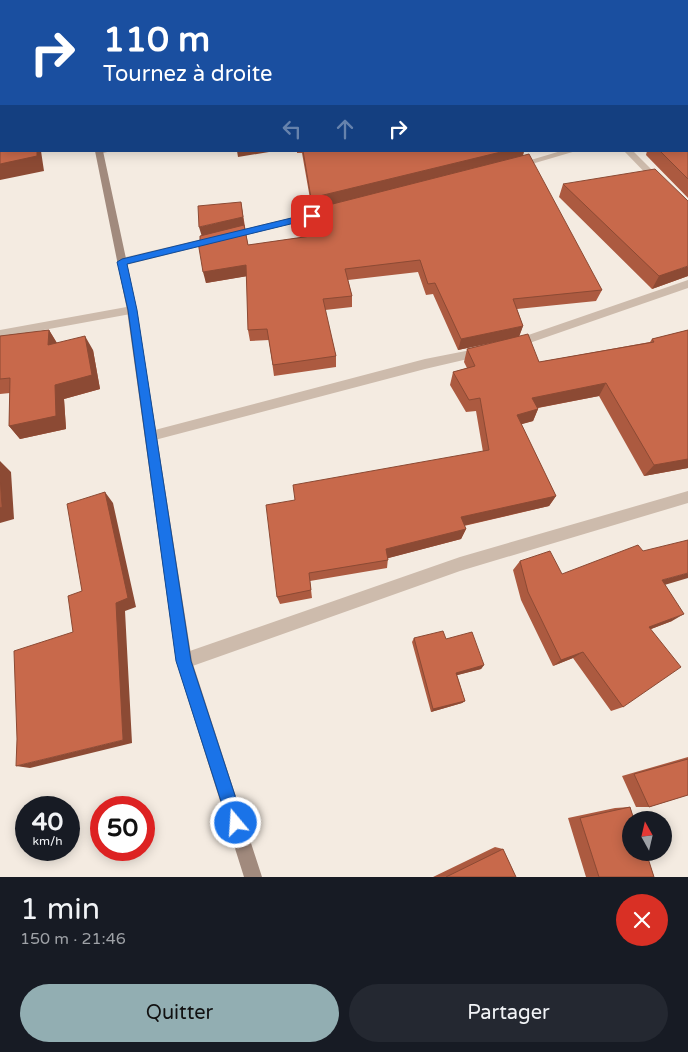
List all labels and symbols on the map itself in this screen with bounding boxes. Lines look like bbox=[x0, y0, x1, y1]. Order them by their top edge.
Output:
pin bbox=[291, 195, 333, 237]
speed limit sign: 50 bbox=[90, 796, 155, 861]
position arrow bbox=[209, 796, 261, 848]
north arrow bbox=[622, 811, 672, 861]

